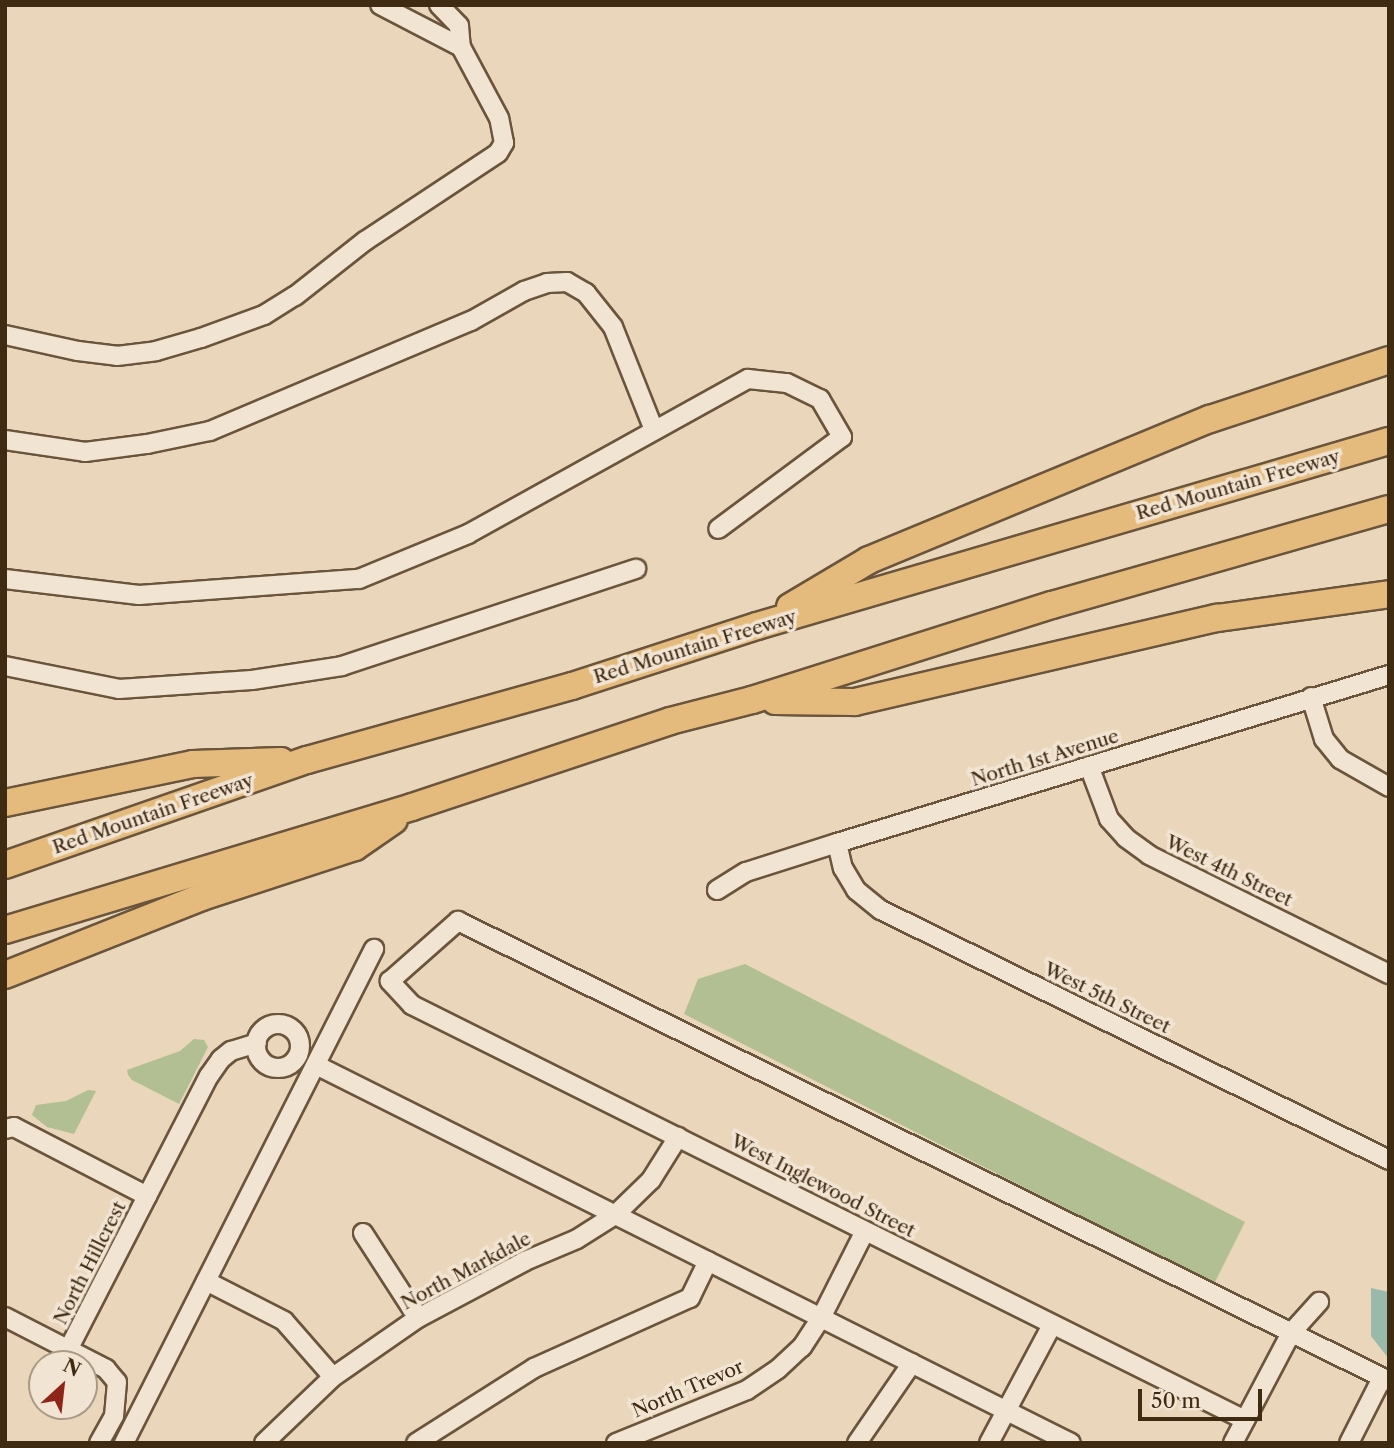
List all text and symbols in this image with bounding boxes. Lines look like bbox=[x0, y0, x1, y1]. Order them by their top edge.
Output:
street label: Red Mountain Freeway bbox=[1134, 445, 1342, 525]
street label: Red Mountain Freeway bbox=[591, 605, 799, 689]
street label: North 1st Avenue bbox=[968, 725, 1122, 791]
street label: Red Mountain Freeway bbox=[50, 769, 256, 859]
street label: West 4th Street bbox=[1162, 830, 1296, 912]
street label: West 5th Street bbox=[1040, 958, 1174, 1038]
street label: West Inglewood Street bbox=[727, 1130, 919, 1242]
street label: North Hillcrest bbox=[49, 1198, 131, 1328]
street label: North Markdale bbox=[397, 1227, 535, 1315]
north arrow bbox=[28, 1350, 98, 1420]
text: N bbox=[59, 1354, 84, 1382]
street label: North Trevor bbox=[629, 1355, 747, 1423]
scale bar bbox=[1142, 1374, 1266, 1418]
text: 50 m bbox=[1151, 1388, 1201, 1413]

